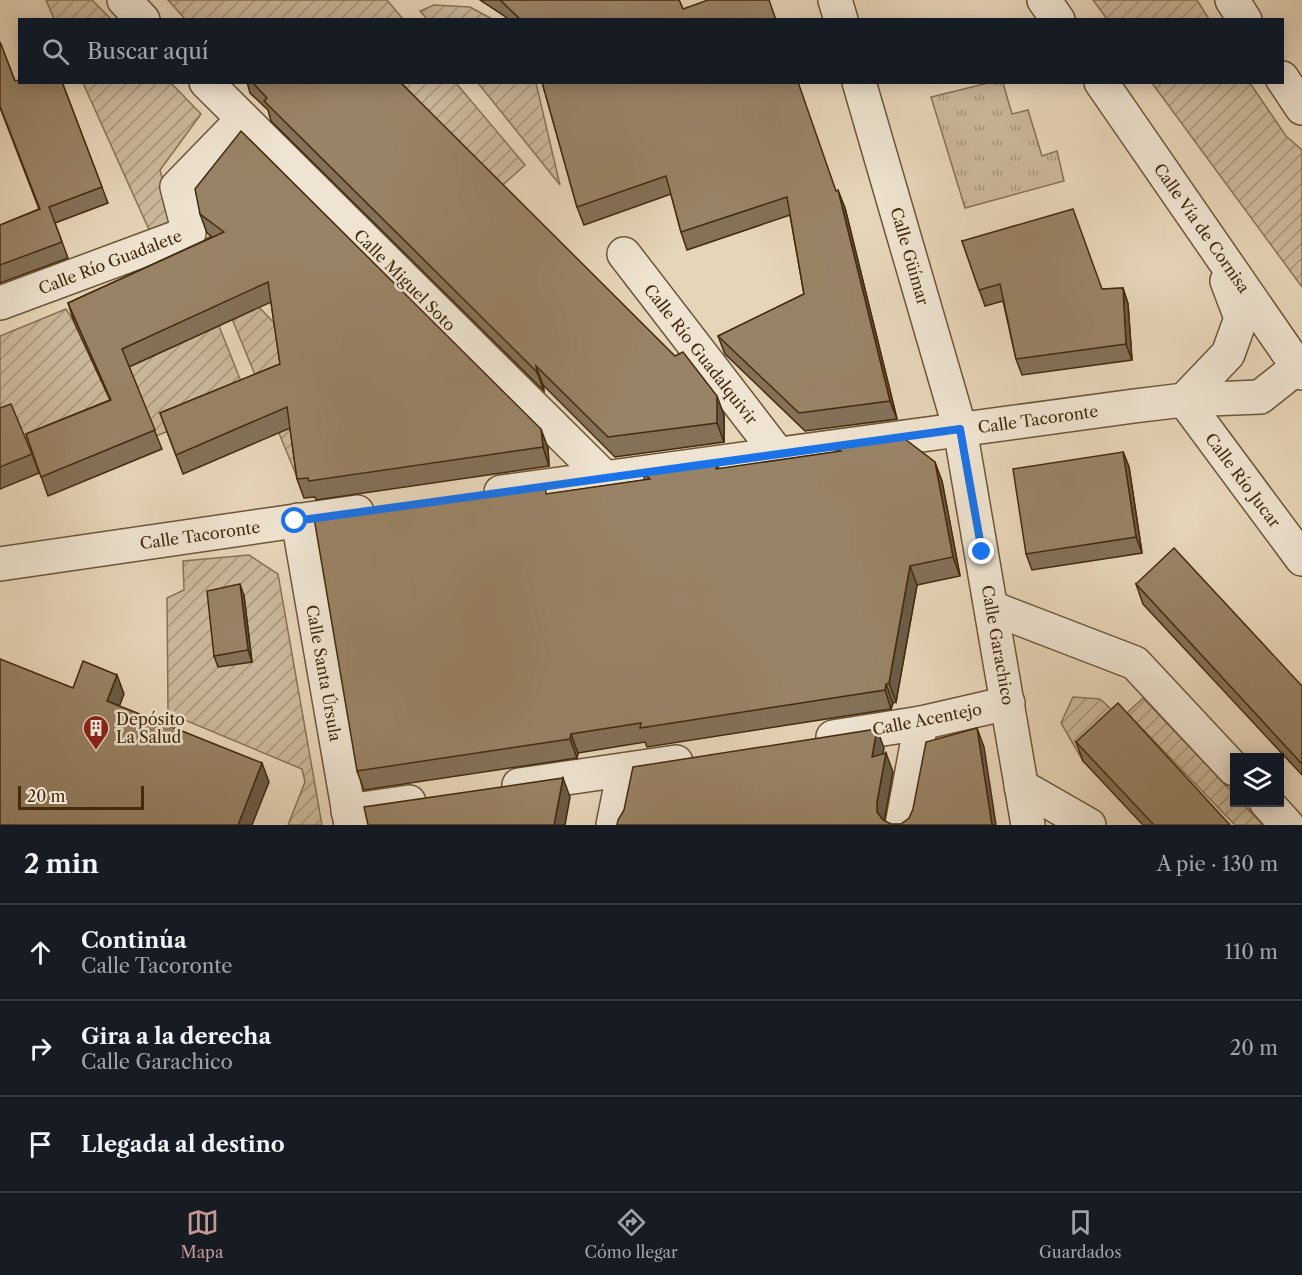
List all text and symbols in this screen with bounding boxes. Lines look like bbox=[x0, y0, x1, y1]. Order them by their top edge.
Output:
search box bbox=[18, 18, 1284, 84]
icon: search bbox=[39, 35, 72, 68]
text: Buscar aquí bbox=[87, 38, 209, 65]
street label: Calle Vía de Cornisa bbox=[1150, 159, 1255, 297]
street label: Calle Güímar bbox=[886, 205, 934, 308]
street label: Calle Río Guadalete bbox=[36, 225, 184, 299]
street label: Calle Miguel Soto bbox=[350, 225, 460, 335]
street label: Calle Río Guadalquivir bbox=[640, 280, 762, 428]
street label: Calle Tacoronte bbox=[977, 401, 1099, 437]
street label: Calle Río Jucar bbox=[1201, 429, 1285, 531]
route start bbox=[281, 507, 307, 533]
street label: Calle Tacoronte bbox=[139, 517, 261, 553]
route end bbox=[968, 538, 994, 564]
street label: Calle Garachico bbox=[978, 583, 1018, 707]
street label: Calle Santa Úrsula bbox=[302, 603, 346, 743]
street label: Calle Acentejo bbox=[871, 699, 983, 739]
place label: Depósito La Salud bbox=[116, 709, 185, 747]
building icon: Depósito La Salud bbox=[81, 713, 111, 751]
map controls bbox=[1230, 753, 1284, 807]
button: layers bbox=[1230, 753, 1284, 807]
scale bar bbox=[18, 783, 144, 810]
text: 20 m bbox=[27, 786, 66, 806]
text: 2 min bbox=[24, 848, 99, 880]
text: A pie · 130 m bbox=[1157, 852, 1278, 876]
text: Continúa bbox=[81, 927, 187, 954]
icon: ahead bbox=[24, 936, 57, 969]
text: 110 m bbox=[1225, 940, 1278, 964]
text: Calle Tacoronte bbox=[81, 954, 232, 978]
text: Gira a la derecha bbox=[81, 1023, 271, 1050]
icon: right bbox=[24, 1032, 57, 1065]
text: 20 m bbox=[1230, 1036, 1278, 1060]
text: Calle Garachico bbox=[81, 1050, 233, 1074]
icon: arrive bbox=[24, 1128, 57, 1161]
text: Llegada al destino bbox=[81, 1131, 285, 1158]
tab: Mapa bbox=[181, 1206, 223, 1262]
tab: Cómo llegar bbox=[585, 1206, 678, 1262]
tab: Guardados bbox=[1039, 1206, 1121, 1262]

